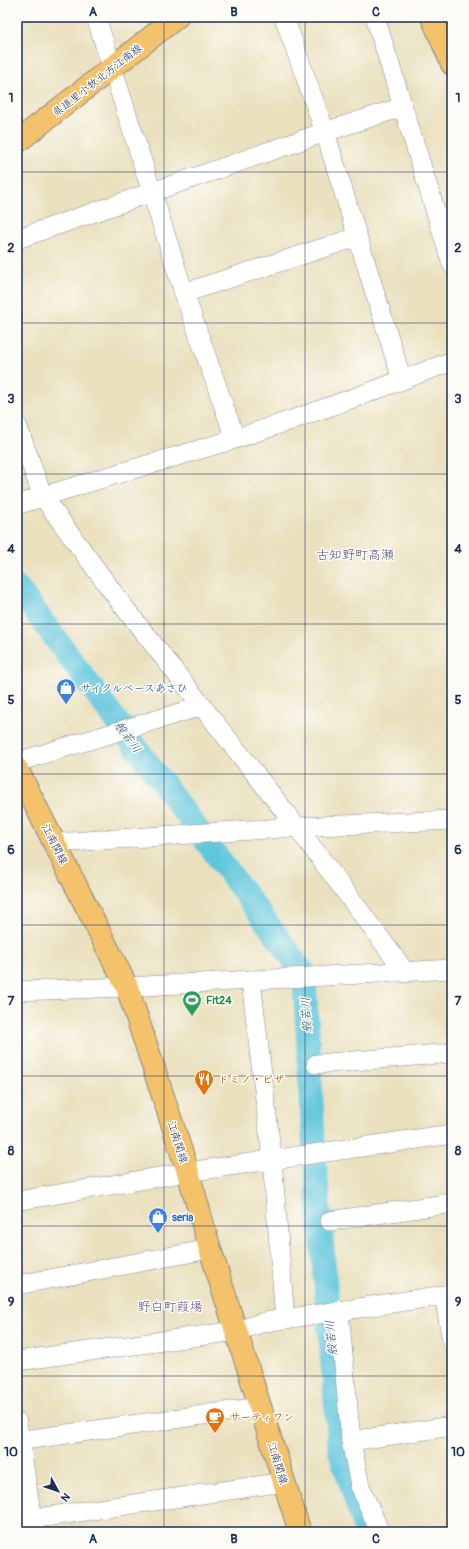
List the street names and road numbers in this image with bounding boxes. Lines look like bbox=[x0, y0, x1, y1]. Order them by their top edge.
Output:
street label: 県道里小牧北方江南線 bbox=[50, 41, 145, 119]
street label: 江南関線 bbox=[39, 822, 70, 867]
street label: 江南関線 bbox=[165, 1119, 191, 1165]
street label: 江南関線 bbox=[265, 1440, 290, 1486]

